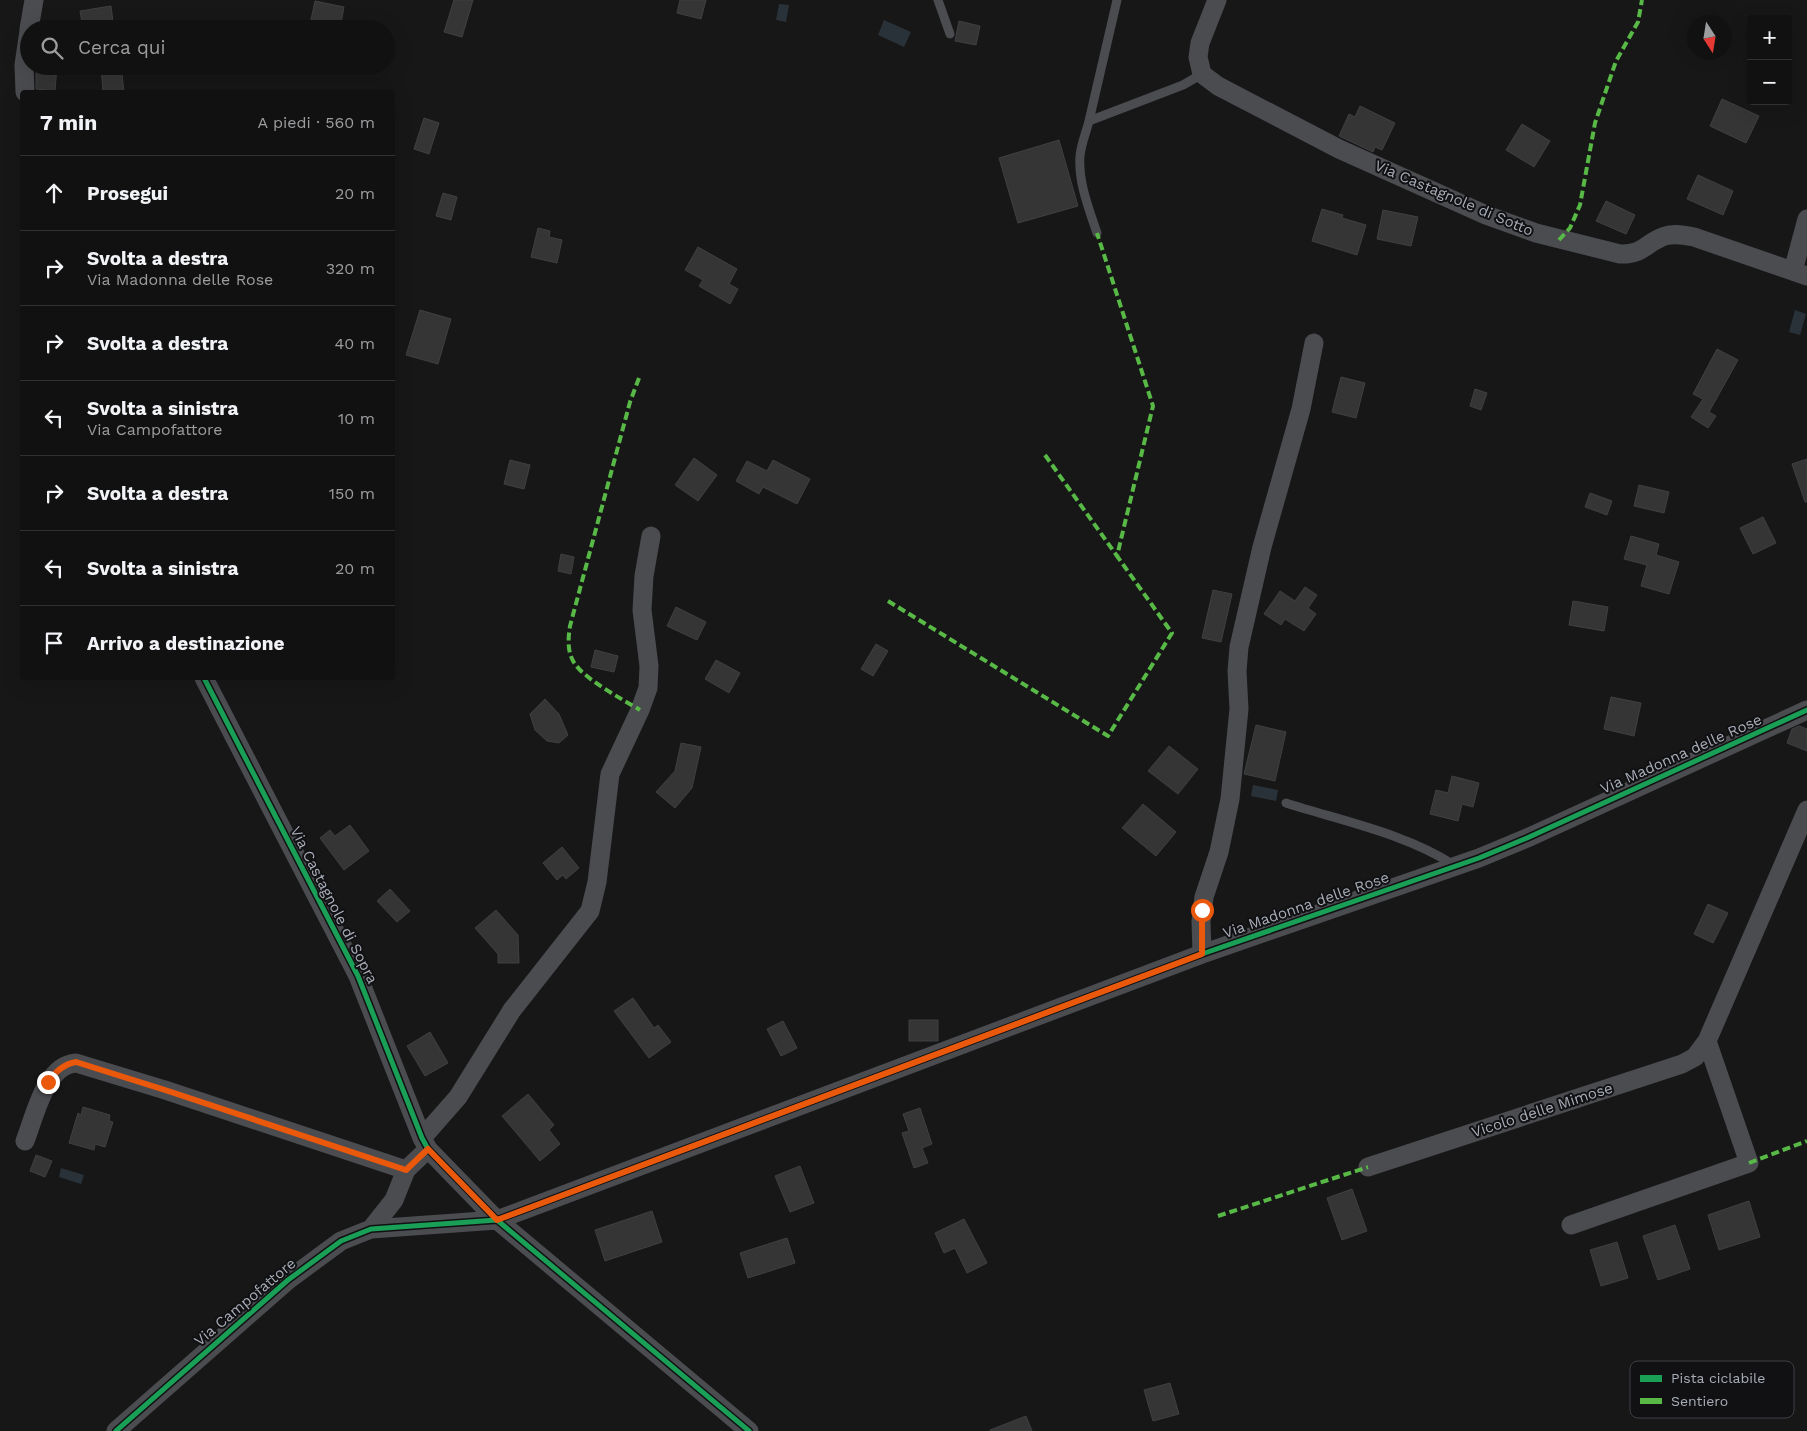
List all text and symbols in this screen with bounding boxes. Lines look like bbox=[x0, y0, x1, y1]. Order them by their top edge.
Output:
north arrow bbox=[1687, 15, 1732, 60]
map controls bbox=[1747, 15, 1792, 105]
button: + bbox=[1747, 15, 1792, 60]
search box bbox=[20, 20, 395, 75]
icon: search bbox=[38, 34, 66, 62]
text: Cerca qui bbox=[78, 36, 166, 59]
button: − bbox=[1747, 60, 1792, 105]
text: 7 min bbox=[40, 110, 97, 135]
text: A piedi · 560 m bbox=[258, 113, 375, 132]
street label: Via Castagnole di Sotto bbox=[1372, 156, 1536, 240]
icon: ahead bbox=[40, 179, 68, 207]
text: Prosegui bbox=[87, 182, 168, 205]
text: 20 m bbox=[335, 184, 375, 203]
text: Svolta a destra bbox=[87, 247, 228, 270]
icon: right bbox=[40, 254, 68, 282]
text: 320 m bbox=[326, 259, 375, 278]
text: Via Madonna delle Rose bbox=[87, 270, 273, 289]
icon: right bbox=[40, 329, 68, 357]
text: Svolta a destra bbox=[87, 332, 228, 355]
text: 40 m bbox=[335, 334, 375, 353]
text: Svolta a sinistra bbox=[87, 397, 238, 420]
icon: left bbox=[40, 404, 68, 432]
text: 10 m bbox=[338, 409, 375, 428]
text: Via Campofattore bbox=[87, 420, 223, 439]
icon: right bbox=[40, 479, 68, 507]
text: Svolta a destra bbox=[87, 482, 228, 505]
text: 150 m bbox=[329, 484, 375, 503]
icon: left bbox=[40, 554, 68, 582]
text: Svolta a sinistra bbox=[87, 557, 238, 580]
text: 20 m bbox=[335, 559, 375, 578]
icon: arrive bbox=[40, 629, 68, 657]
text: Arrivo a destinazione bbox=[87, 632, 284, 655]
street label: Via Madonna delle Rose bbox=[1598, 710, 1764, 798]
street label: Via Castagnole di Sopra bbox=[286, 823, 382, 987]
street label: Via Madonna delle Rose bbox=[1220, 868, 1392, 942]
route start bbox=[1191, 899, 1214, 922]
route end bbox=[37, 1071, 60, 1094]
street label: Vicolo delle Mimose bbox=[1469, 1079, 1615, 1141]
street label: Via Campofattore bbox=[191, 1254, 299, 1350]
legend bbox=[1630, 1361, 1794, 1418]
text: Pista ciclabile bbox=[1671, 1370, 1765, 1386]
text: Sentiero bbox=[1671, 1393, 1728, 1409]

